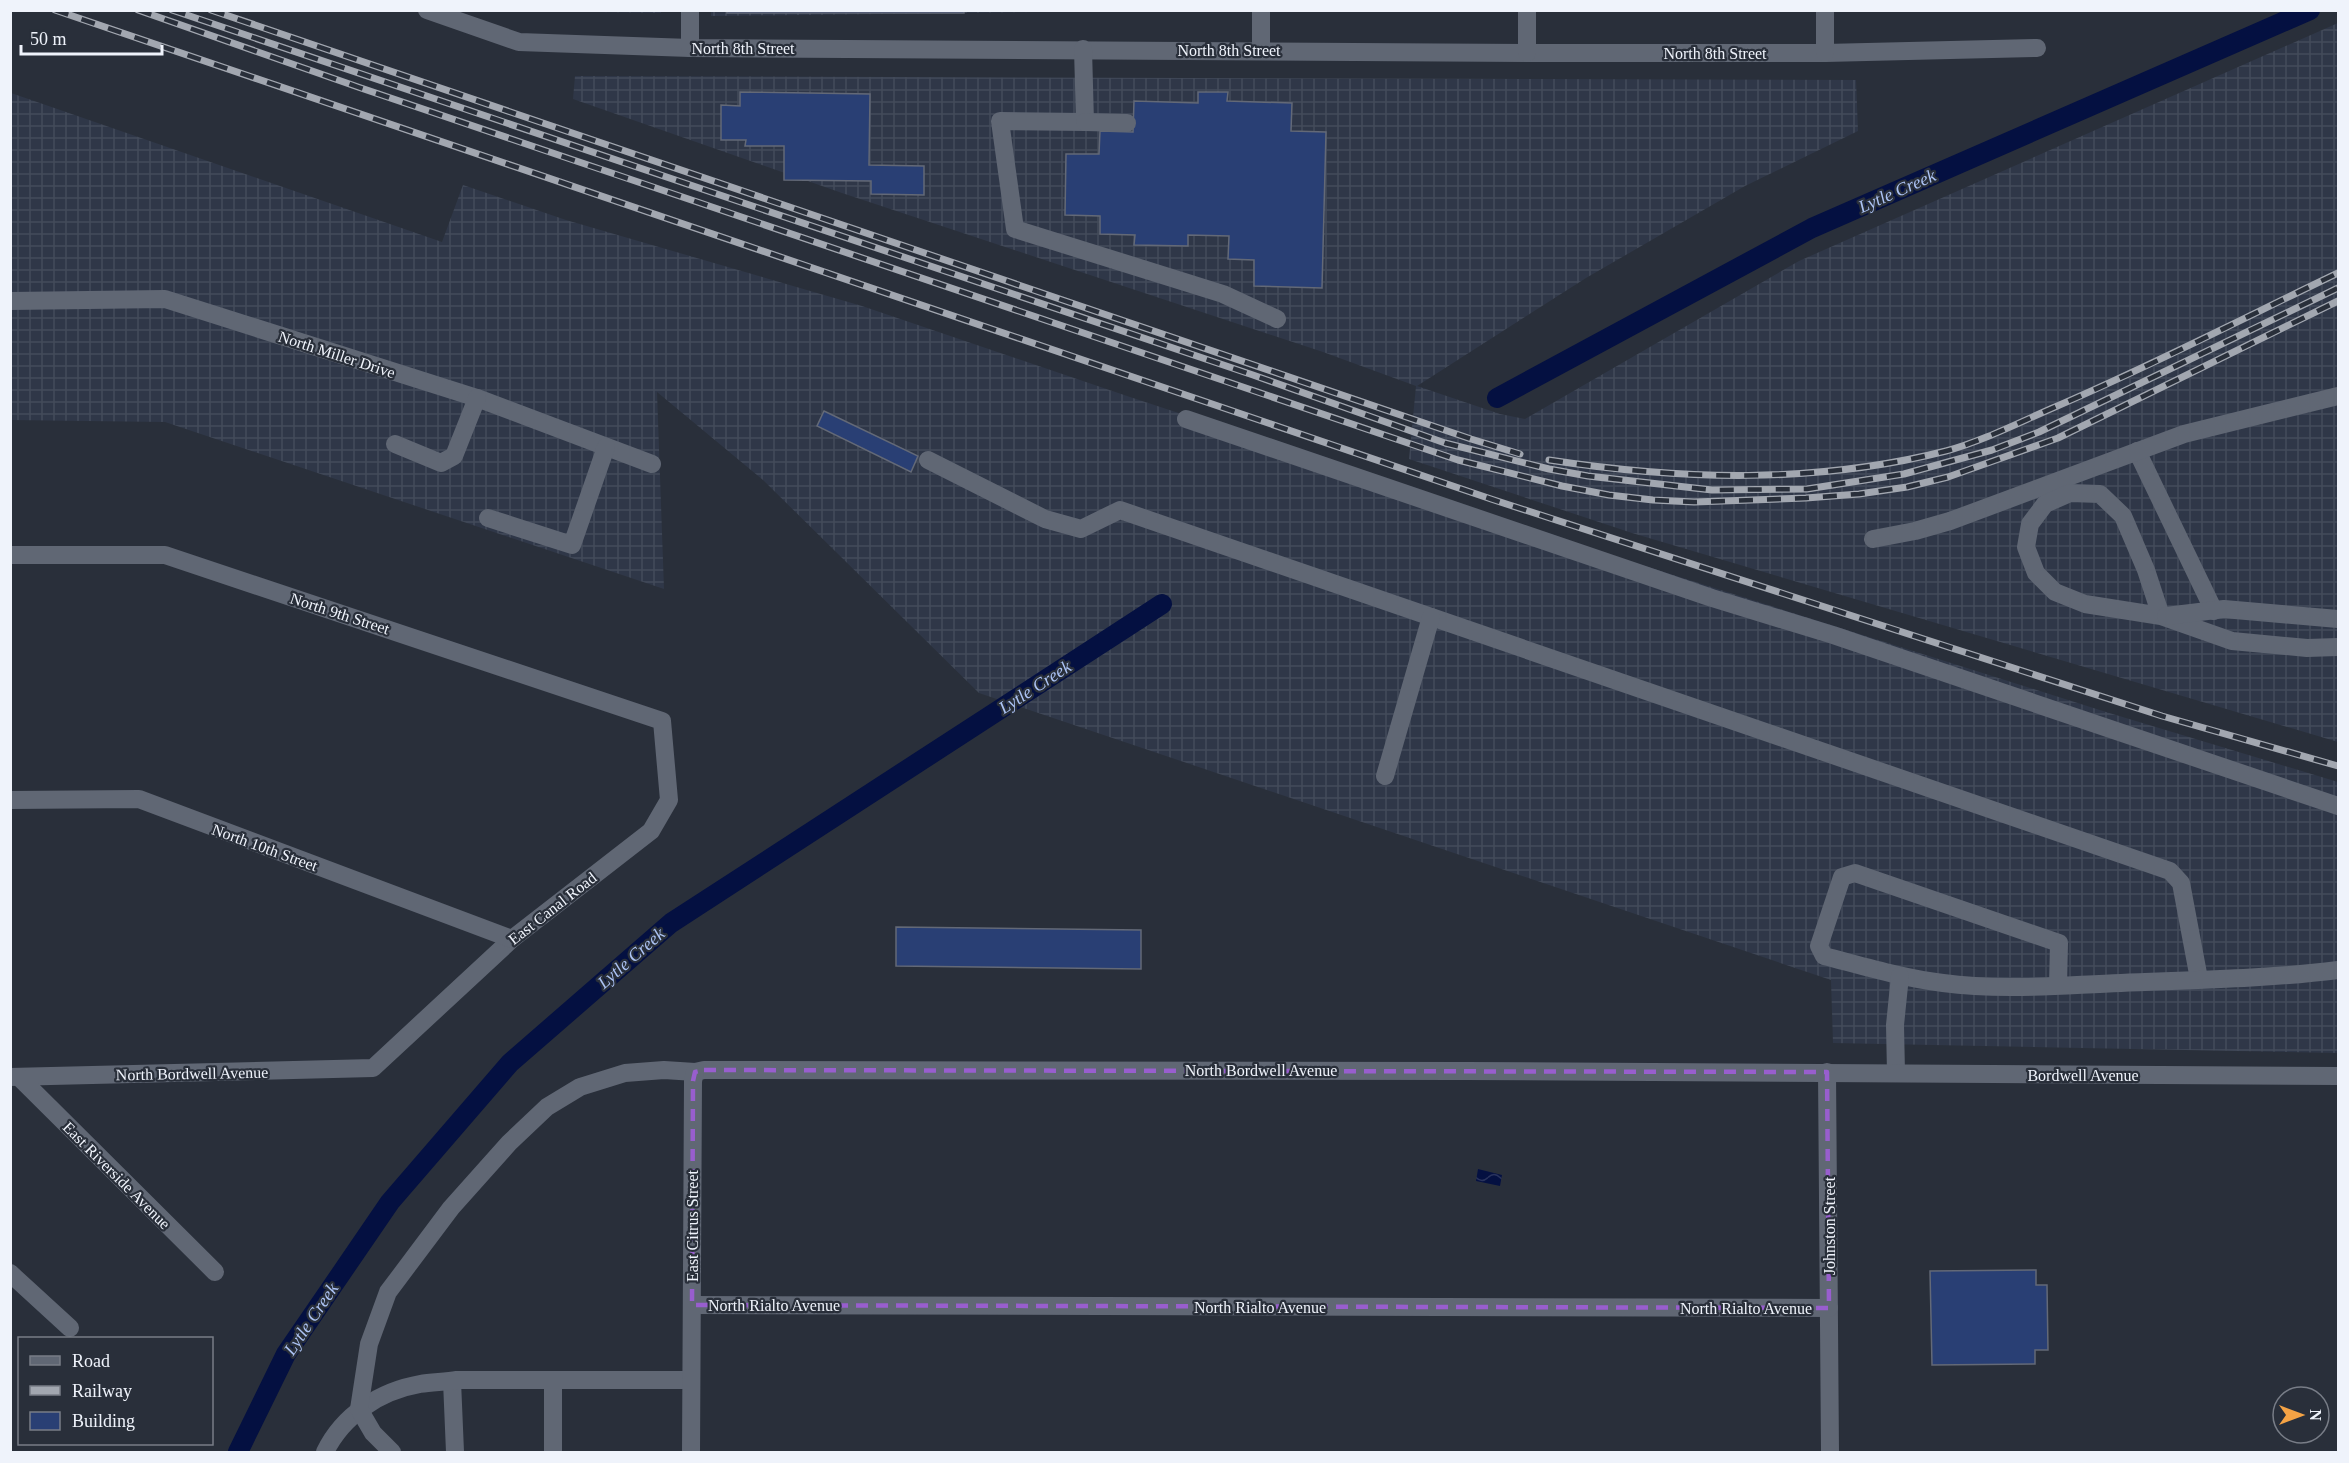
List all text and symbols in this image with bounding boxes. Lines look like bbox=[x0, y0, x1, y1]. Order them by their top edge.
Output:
scale bar bbox=[21, 18, 162, 56]
text: 50 m bbox=[30, 29, 67, 49]
street label: North 8th Street bbox=[691, 40, 795, 57]
street label: North 8th Street bbox=[1177, 42, 1281, 59]
street label: North 8th Street bbox=[1663, 45, 1767, 62]
water label: Lytle Creek bbox=[1854, 165, 1940, 217]
street label: North Miller Drive bbox=[276, 328, 397, 381]
street label: North 9th Street bbox=[288, 589, 392, 638]
water label: Lytle Creek bbox=[994, 656, 1076, 718]
street label: North 10th Street bbox=[210, 820, 320, 875]
street label: East Canal Road bbox=[505, 869, 600, 948]
water label: Lytle Creek bbox=[593, 923, 669, 993]
street label: North Bordwell Avenue bbox=[1185, 1062, 1337, 1079]
street label: North Bordwell Avenue bbox=[116, 1064, 268, 1083]
street label: Bordwell Avenue bbox=[2027, 1067, 2139, 1084]
street label: East Riverside Avenue bbox=[60, 1118, 174, 1232]
street label: East Citrus Street bbox=[684, 1169, 701, 1282]
street label: Johnston Street bbox=[1821, 1176, 1838, 1275]
water label: Lytle Creek bbox=[279, 1278, 343, 1360]
street label: North Rialto Avenue bbox=[708, 1297, 840, 1314]
street label: North Rialto Avenue bbox=[1194, 1299, 1326, 1316]
street label: North Rialto Avenue bbox=[1680, 1300, 1812, 1317]
legend bbox=[18, 1337, 213, 1445]
text: Road bbox=[72, 1351, 110, 1371]
text: Railway bbox=[72, 1381, 132, 1401]
north arrow bbox=[2271, 1385, 2331, 1445]
text: N bbox=[2307, 1409, 2324, 1421]
text: Building bbox=[72, 1411, 135, 1431]

